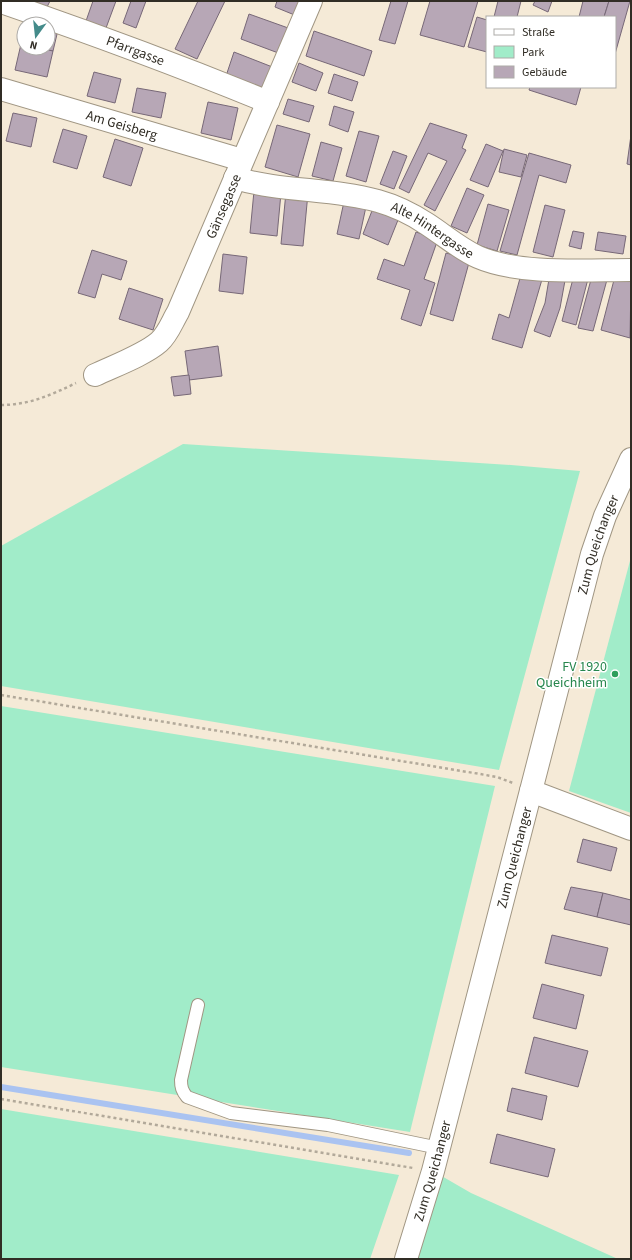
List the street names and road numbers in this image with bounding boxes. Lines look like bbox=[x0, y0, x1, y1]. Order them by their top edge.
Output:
street label: Pfarrgasse bbox=[103, 31, 167, 71]
street label: Am Geisberg bbox=[84, 106, 160, 146]
street label: Gänsegasse bbox=[201, 171, 247, 242]
street label: Alte Hintergasse bbox=[388, 197, 477, 264]
street label: Zum Queichanger bbox=[573, 492, 624, 597]
street label: Zum Queichanger bbox=[492, 805, 538, 910]
street label: Zum Queichanger bbox=[409, 1118, 457, 1224]

